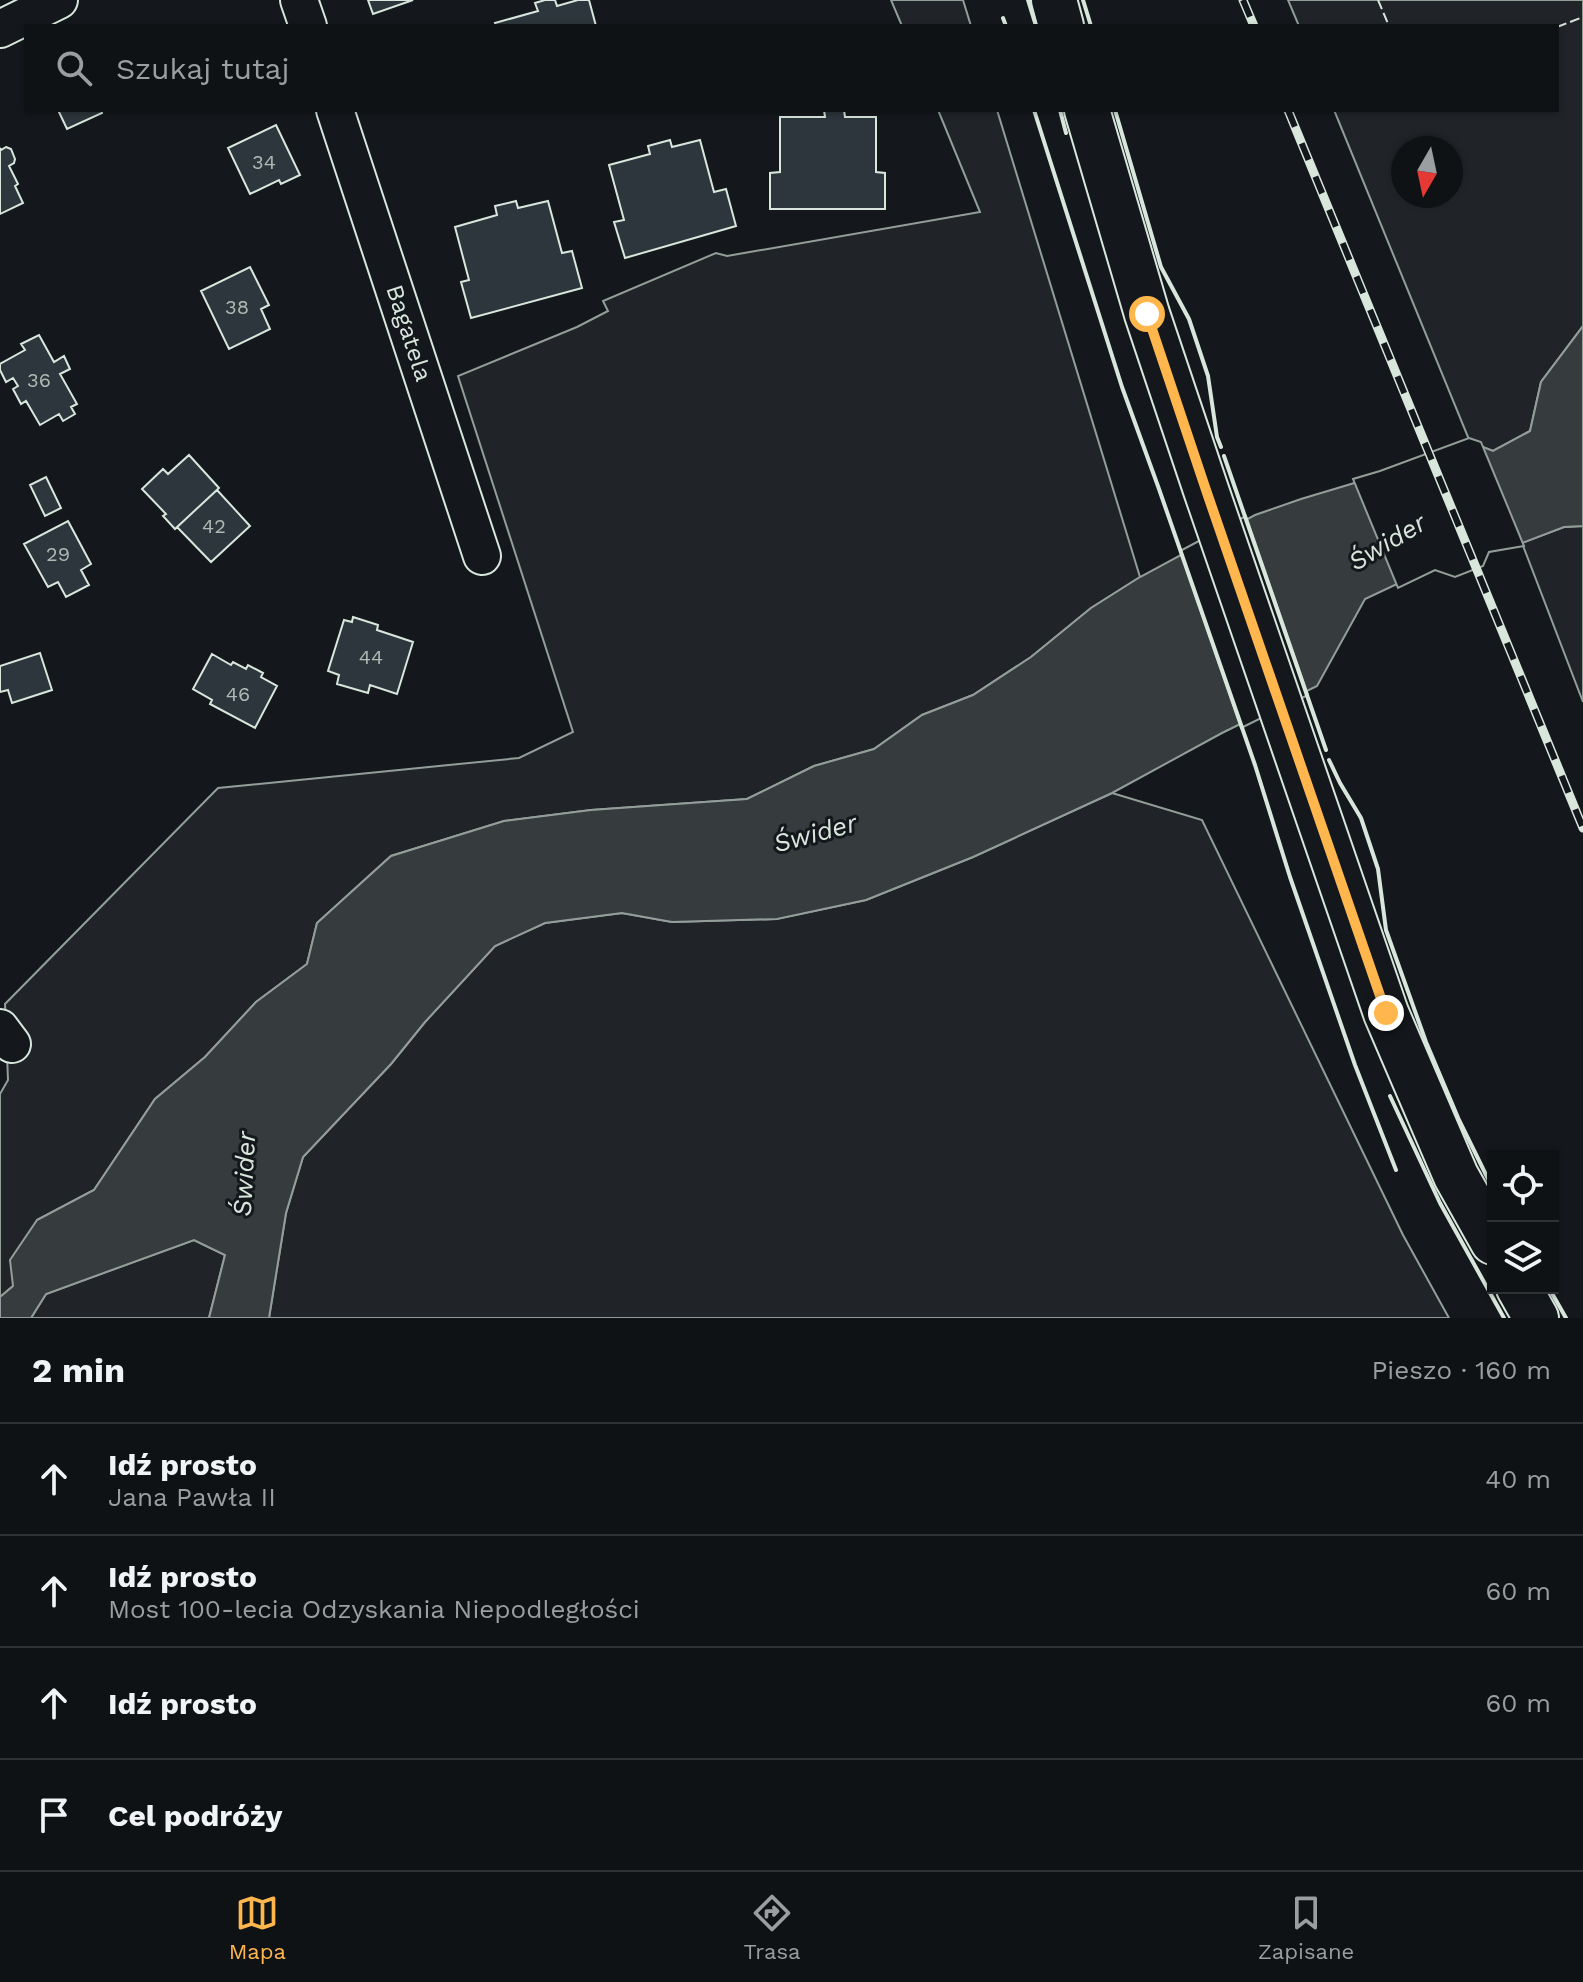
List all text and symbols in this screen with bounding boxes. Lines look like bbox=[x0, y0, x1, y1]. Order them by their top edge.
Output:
search box bbox=[24, 24, 1559, 112]
icon: search bbox=[52, 46, 96, 90]
text: Szukaj tutaj bbox=[116, 51, 290, 86]
north arrow bbox=[1391, 136, 1463, 208]
house number: 34 bbox=[252, 150, 276, 174]
street label: Bagatela bbox=[380, 281, 438, 385]
house number: 38 bbox=[225, 295, 249, 319]
route start bbox=[1129, 296, 1165, 332]
house number: 36 bbox=[27, 368, 51, 392]
water label: Świder bbox=[1343, 507, 1432, 577]
house number: 42 bbox=[202, 514, 226, 538]
house number: 29 bbox=[46, 542, 70, 566]
house number: 44 bbox=[359, 645, 383, 669]
house number: 46 bbox=[226, 682, 250, 706]
water label: Świder bbox=[770, 807, 861, 859]
route end bbox=[1368, 995, 1404, 1031]
water label: Świder bbox=[227, 1130, 261, 1217]
map controls bbox=[1487, 1150, 1559, 1294]
button: locate bbox=[1487, 1150, 1559, 1222]
button: layers bbox=[1487, 1222, 1559, 1294]
text: 2 min bbox=[32, 1350, 125, 1390]
text: Pieszo · 160 m bbox=[1371, 1355, 1551, 1385]
text: Idź prosto bbox=[108, 1447, 257, 1482]
icon: ahead bbox=[32, 1457, 76, 1501]
text: 40 m bbox=[1485, 1464, 1551, 1494]
text: Jana Pawła II bbox=[108, 1482, 276, 1512]
text: Idź prosto bbox=[108, 1559, 257, 1594]
icon: ahead bbox=[32, 1569, 76, 1613]
text: 60 m bbox=[1485, 1576, 1551, 1606]
text: Most 100-lecia Odzyskania Niepodległości bbox=[108, 1594, 640, 1624]
icon: ahead bbox=[32, 1681, 76, 1725]
text: Idź prosto bbox=[108, 1686, 257, 1721]
text: 60 m bbox=[1485, 1688, 1551, 1718]
icon: arrive bbox=[32, 1793, 76, 1837]
text: Cel podróży bbox=[108, 1798, 282, 1833]
tab: Mapa bbox=[229, 1891, 286, 1964]
tab: Trasa bbox=[744, 1891, 800, 1964]
tab: Zapisane bbox=[1258, 1891, 1354, 1964]

